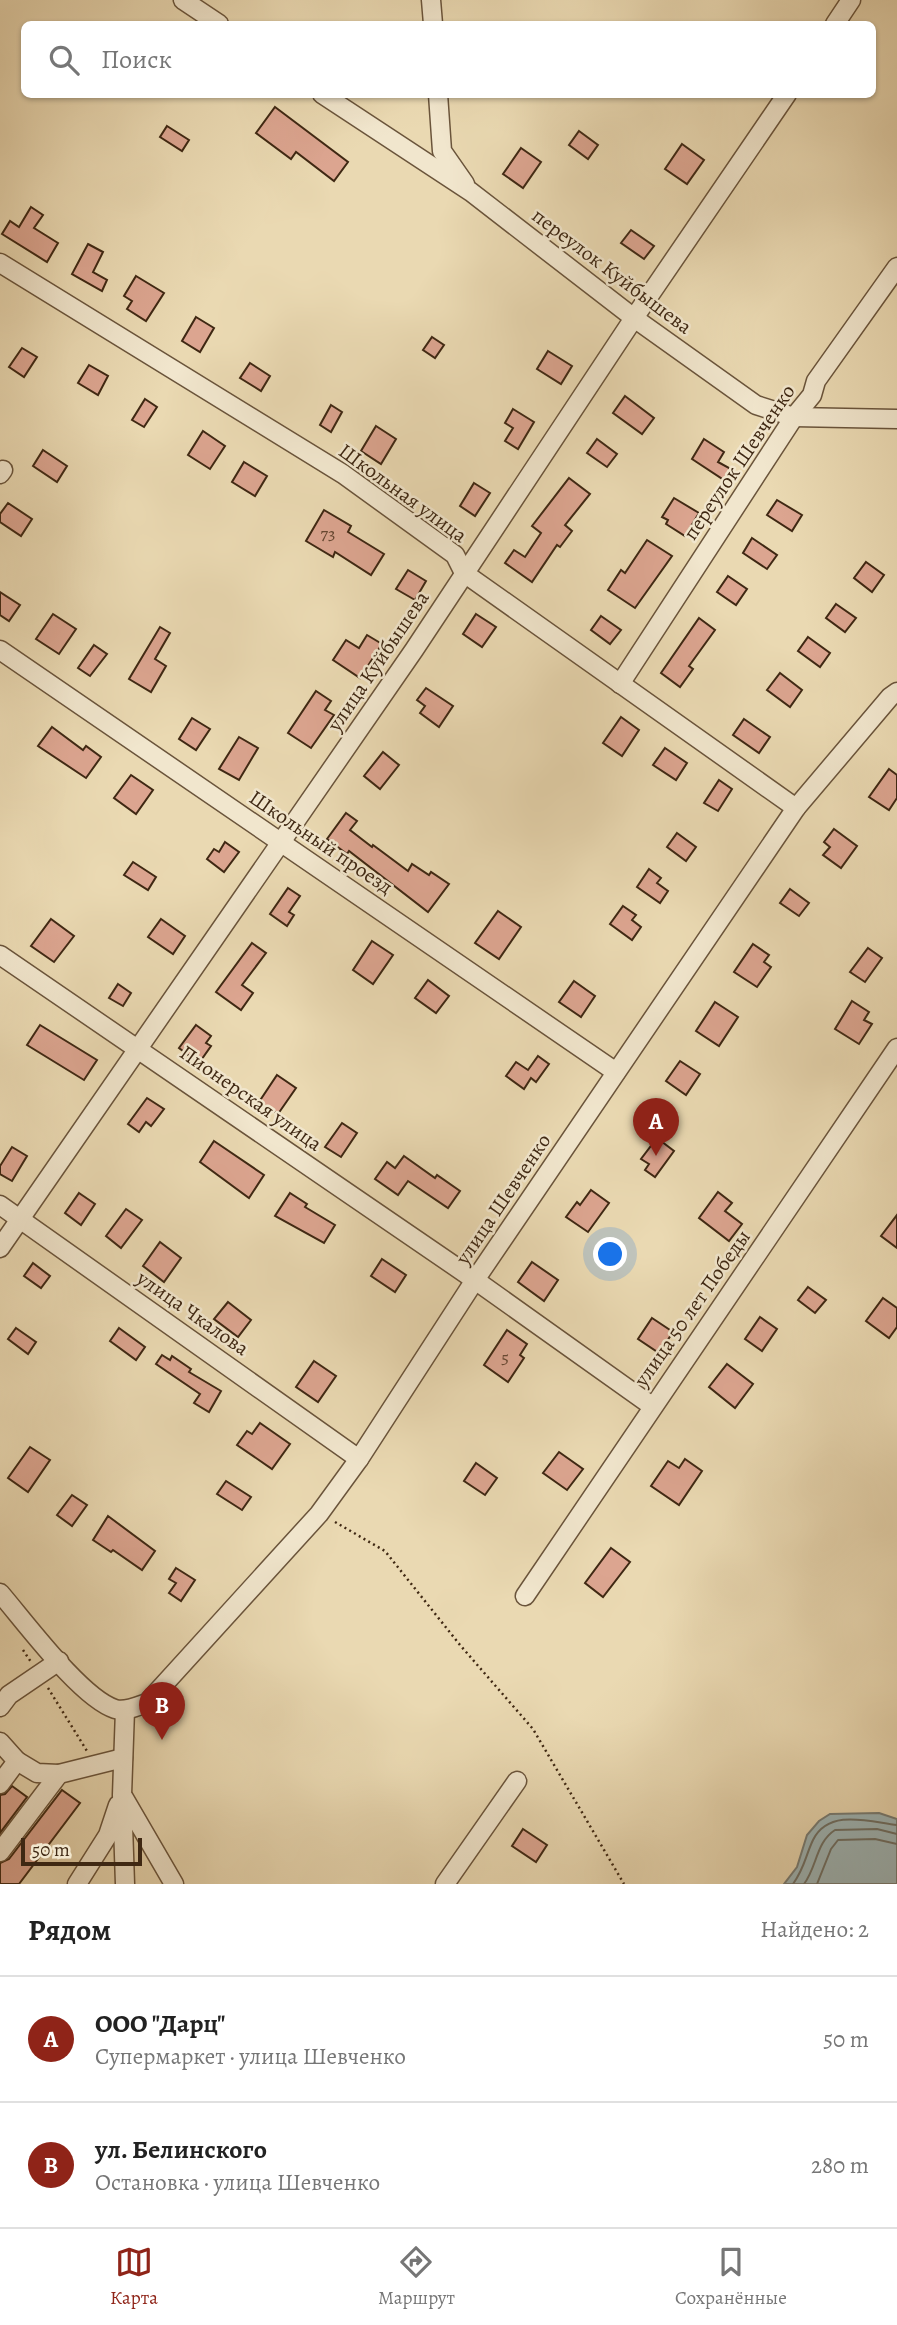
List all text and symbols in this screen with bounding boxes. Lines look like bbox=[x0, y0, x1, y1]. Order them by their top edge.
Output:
search box bbox=[21, 21, 876, 98]
icon: search bbox=[45, 41, 83, 79]
text: Поиск bbox=[101, 42, 172, 77]
street label: переулок Куйбышева bbox=[526, 202, 698, 341]
street label: переулок Шевченко bbox=[676, 379, 802, 545]
street label: Школьная улица bbox=[333, 437, 473, 549]
house number: 73 bbox=[320, 521, 336, 545]
street label: улица Куйбышева bbox=[320, 585, 436, 738]
street label: Школьный проезд bbox=[244, 783, 398, 901]
street label: Пионерская улица bbox=[174, 1038, 328, 1158]
pin: A bbox=[633, 1098, 679, 1156]
street label: улица Шевченко bbox=[448, 1128, 557, 1271]
street label: улица 50 лет Победы bbox=[627, 1224, 757, 1393]
your location bbox=[593, 1237, 627, 1271]
street label: улица Чкалова bbox=[130, 1263, 255, 1362]
house number: 5 bbox=[501, 1345, 509, 1369]
pin: B bbox=[139, 1682, 185, 1740]
scale bar bbox=[21, 1835, 142, 1867]
text: 50 m bbox=[32, 1837, 70, 1863]
text: Рядом bbox=[28, 1910, 111, 1950]
text: Найдено: 2 bbox=[760, 1914, 869, 1945]
text: ООО "Дарц" bbox=[95, 2006, 225, 2041]
text: A bbox=[44, 2024, 58, 2055]
text: 50 m bbox=[823, 2024, 869, 2055]
text: Супермаркет · улица Шевченко bbox=[95, 2041, 406, 2072]
text: ул. Белинского bbox=[95, 2132, 267, 2167]
text: B bbox=[44, 2150, 58, 2181]
text: 280 m bbox=[811, 2150, 869, 2181]
text: Остановка · улица Шевченко bbox=[95, 2167, 380, 2198]
tab: Карта bbox=[110, 2243, 158, 2311]
tab: Маршрут bbox=[378, 2243, 455, 2311]
tab: Сохранённые bbox=[675, 2243, 787, 2311]

